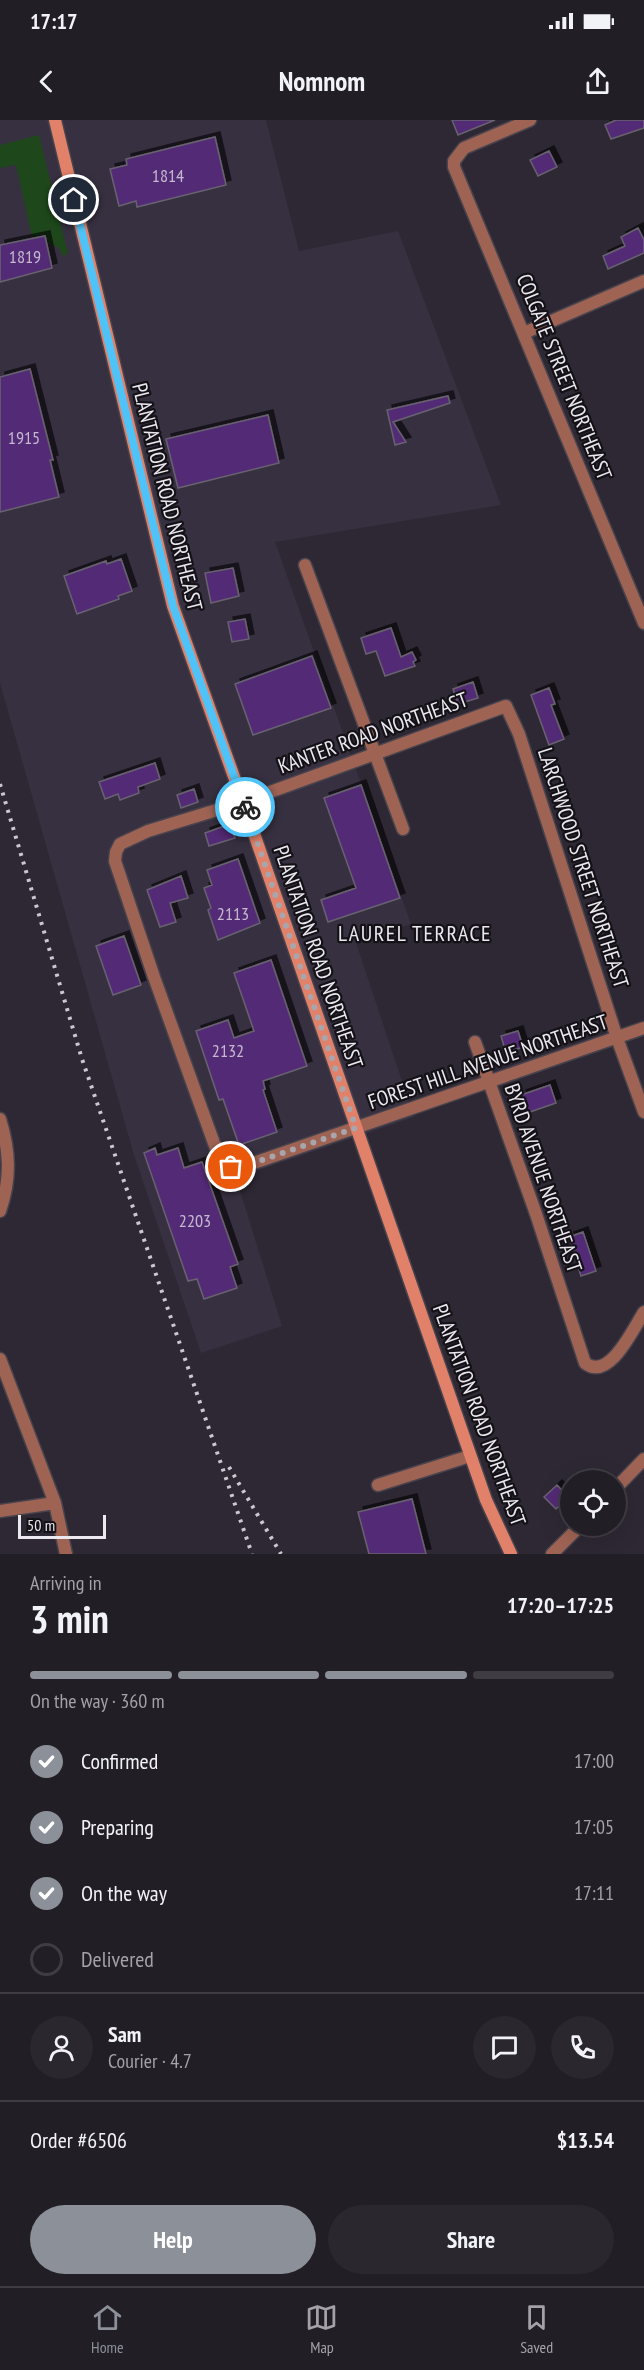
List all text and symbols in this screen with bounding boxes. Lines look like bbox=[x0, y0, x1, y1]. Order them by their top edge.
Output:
text: 17:17 bbox=[30, 7, 78, 35]
text: Nomnom bbox=[279, 64, 365, 98]
icon: back bbox=[30, 65, 63, 98]
icon: share bbox=[581, 65, 614, 98]
house number: 1814 bbox=[152, 164, 184, 187]
pin bbox=[48, 174, 99, 225]
icon: home bbox=[57, 183, 90, 216]
house number: 1819 bbox=[9, 245, 41, 268]
street label: COLGATE STREET NORTHEAST bbox=[511, 270, 618, 484]
street label: PLANTATION ROAD NORTHEAST bbox=[126, 380, 209, 614]
house number: 1915 bbox=[8, 426, 40, 449]
street label: KANTER ROAD NORTHEAST bbox=[274, 685, 472, 779]
street label: LARCHWOOD STREET NORTHEAST bbox=[532, 744, 635, 992]
courier bbox=[215, 777, 275, 837]
icon: bike bbox=[229, 791, 262, 824]
street label: PLANTATION ROAD NORTHEAST bbox=[268, 842, 370, 1072]
house number: 2113 bbox=[217, 902, 249, 925]
district label: LAUREL TERRACE bbox=[338, 919, 492, 947]
street label: FOREST HILL AVENUE NORTHEAST bbox=[364, 1008, 612, 1115]
house number: 2132 bbox=[212, 1039, 244, 1062]
street label: BYRD AVENUE NORTHEAST bbox=[498, 1080, 589, 1276]
pin bbox=[205, 1141, 256, 1192]
icon: bag bbox=[214, 1150, 247, 1183]
house number: 2203 bbox=[179, 1209, 211, 1232]
street label: PLANTATION ROAD NORTHEAST bbox=[427, 1300, 532, 1530]
map controls bbox=[560, 1470, 626, 1536]
button: locate bbox=[560, 1470, 626, 1536]
scale bar bbox=[18, 1512, 106, 1540]
text: 50 m bbox=[27, 1515, 55, 1535]
text: Arriving in bbox=[30, 1570, 102, 1596]
text: 17:20–17:25 bbox=[507, 1591, 614, 1619]
text: 3 min bbox=[30, 1593, 109, 1644]
text: On the way · 360 m bbox=[30, 1688, 165, 1714]
icon: check bbox=[30, 1745, 63, 1778]
text: Confirmed bbox=[81, 1747, 158, 1775]
text: 17:00 bbox=[574, 1748, 614, 1774]
icon: check bbox=[30, 1811, 63, 1844]
text: Preparing bbox=[81, 1813, 154, 1841]
text: 17:05 bbox=[574, 1814, 614, 1840]
icon: check bbox=[30, 1877, 63, 1910]
text: On the way bbox=[81, 1879, 167, 1907]
text: 17:11 bbox=[574, 1880, 614, 1906]
text: Delivered bbox=[81, 1945, 154, 1973]
button: person bbox=[30, 2016, 93, 2079]
button: chat bbox=[473, 2016, 536, 2079]
button: phone bbox=[551, 2016, 614, 2079]
text: Sam bbox=[108, 2020, 141, 2048]
text: Courier · 4.7 bbox=[108, 2048, 192, 2074]
text: Order #6506 bbox=[30, 2126, 127, 2154]
text: $13.54 bbox=[557, 2126, 614, 2154]
button: Help bbox=[30, 2205, 316, 2274]
button: Share bbox=[328, 2205, 614, 2274]
tab: Home bbox=[91, 2301, 124, 2357]
tab: Map bbox=[305, 2301, 338, 2357]
tab: Saved bbox=[520, 2301, 553, 2357]

